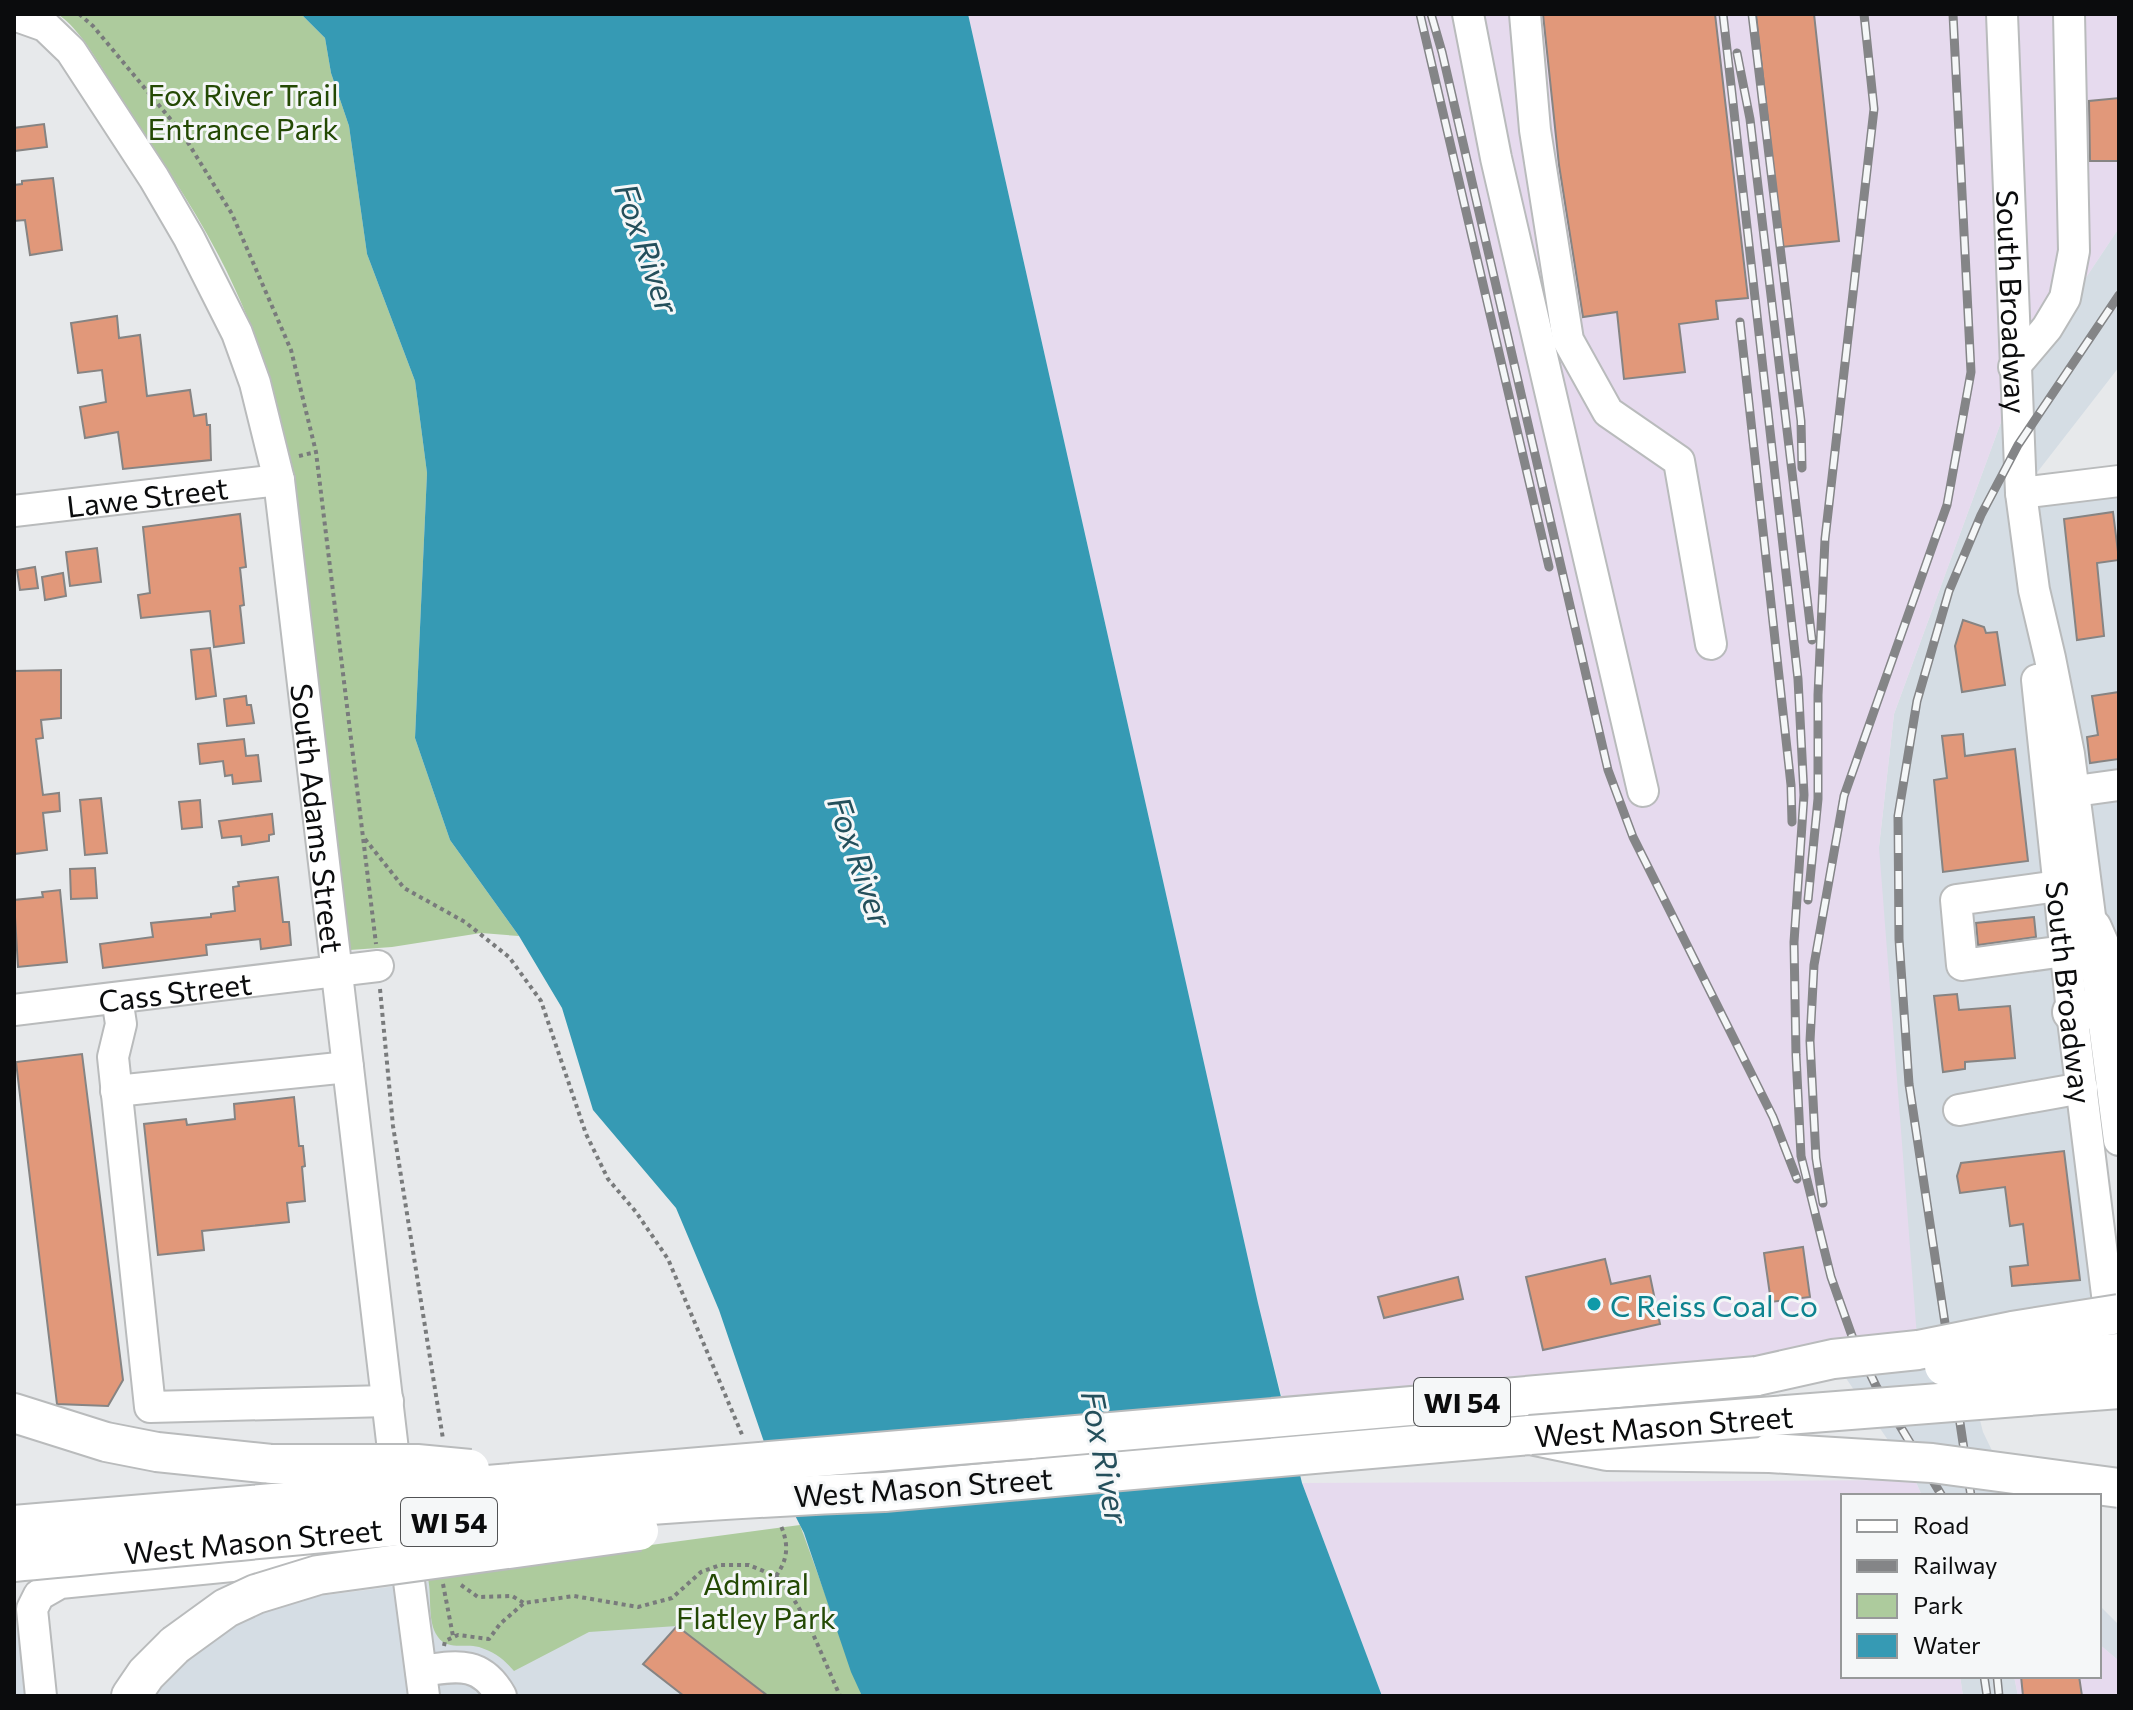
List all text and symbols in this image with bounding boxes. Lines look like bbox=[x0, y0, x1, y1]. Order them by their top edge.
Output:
park label: Fox River Trail Entrance Park bbox=[147, 75, 339, 146]
water label: Fox River bbox=[607, 178, 689, 319]
street label: South Broadway bbox=[1990, 189, 2036, 414]
street label: Lawe Street bbox=[64, 468, 230, 523]
street label: South Adams Street bbox=[285, 681, 353, 955]
water label: Fox River bbox=[820, 791, 902, 932]
street label: South Broadway bbox=[2040, 879, 2102, 1106]
street label: Cass Street bbox=[96, 963, 254, 1018]
place label: C Reiss Coal Co bbox=[1610, 1286, 1818, 1323]
marker: C Reiss Coal Co bbox=[1585, 1295, 1603, 1313]
road number: WI 54 bbox=[1414, 1378, 1510, 1426]
water label: Fox River bbox=[1074, 1387, 1139, 1528]
street label: West Mason Street bbox=[1533, 1396, 1794, 1453]
street label: West Mason Street bbox=[792, 1458, 1054, 1514]
legend bbox=[1841, 1494, 2101, 1678]
road number: WI 54 bbox=[401, 1498, 497, 1546]
street label: West Mason Street bbox=[122, 1509, 384, 1570]
text: Road bbox=[1913, 1510, 1969, 1539]
text: Railway bbox=[1913, 1550, 1998, 1579]
park label: Admiral Flatley Park bbox=[676, 1564, 836, 1635]
text: Park bbox=[1913, 1590, 1963, 1619]
text: Water bbox=[1913, 1630, 1981, 1659]

